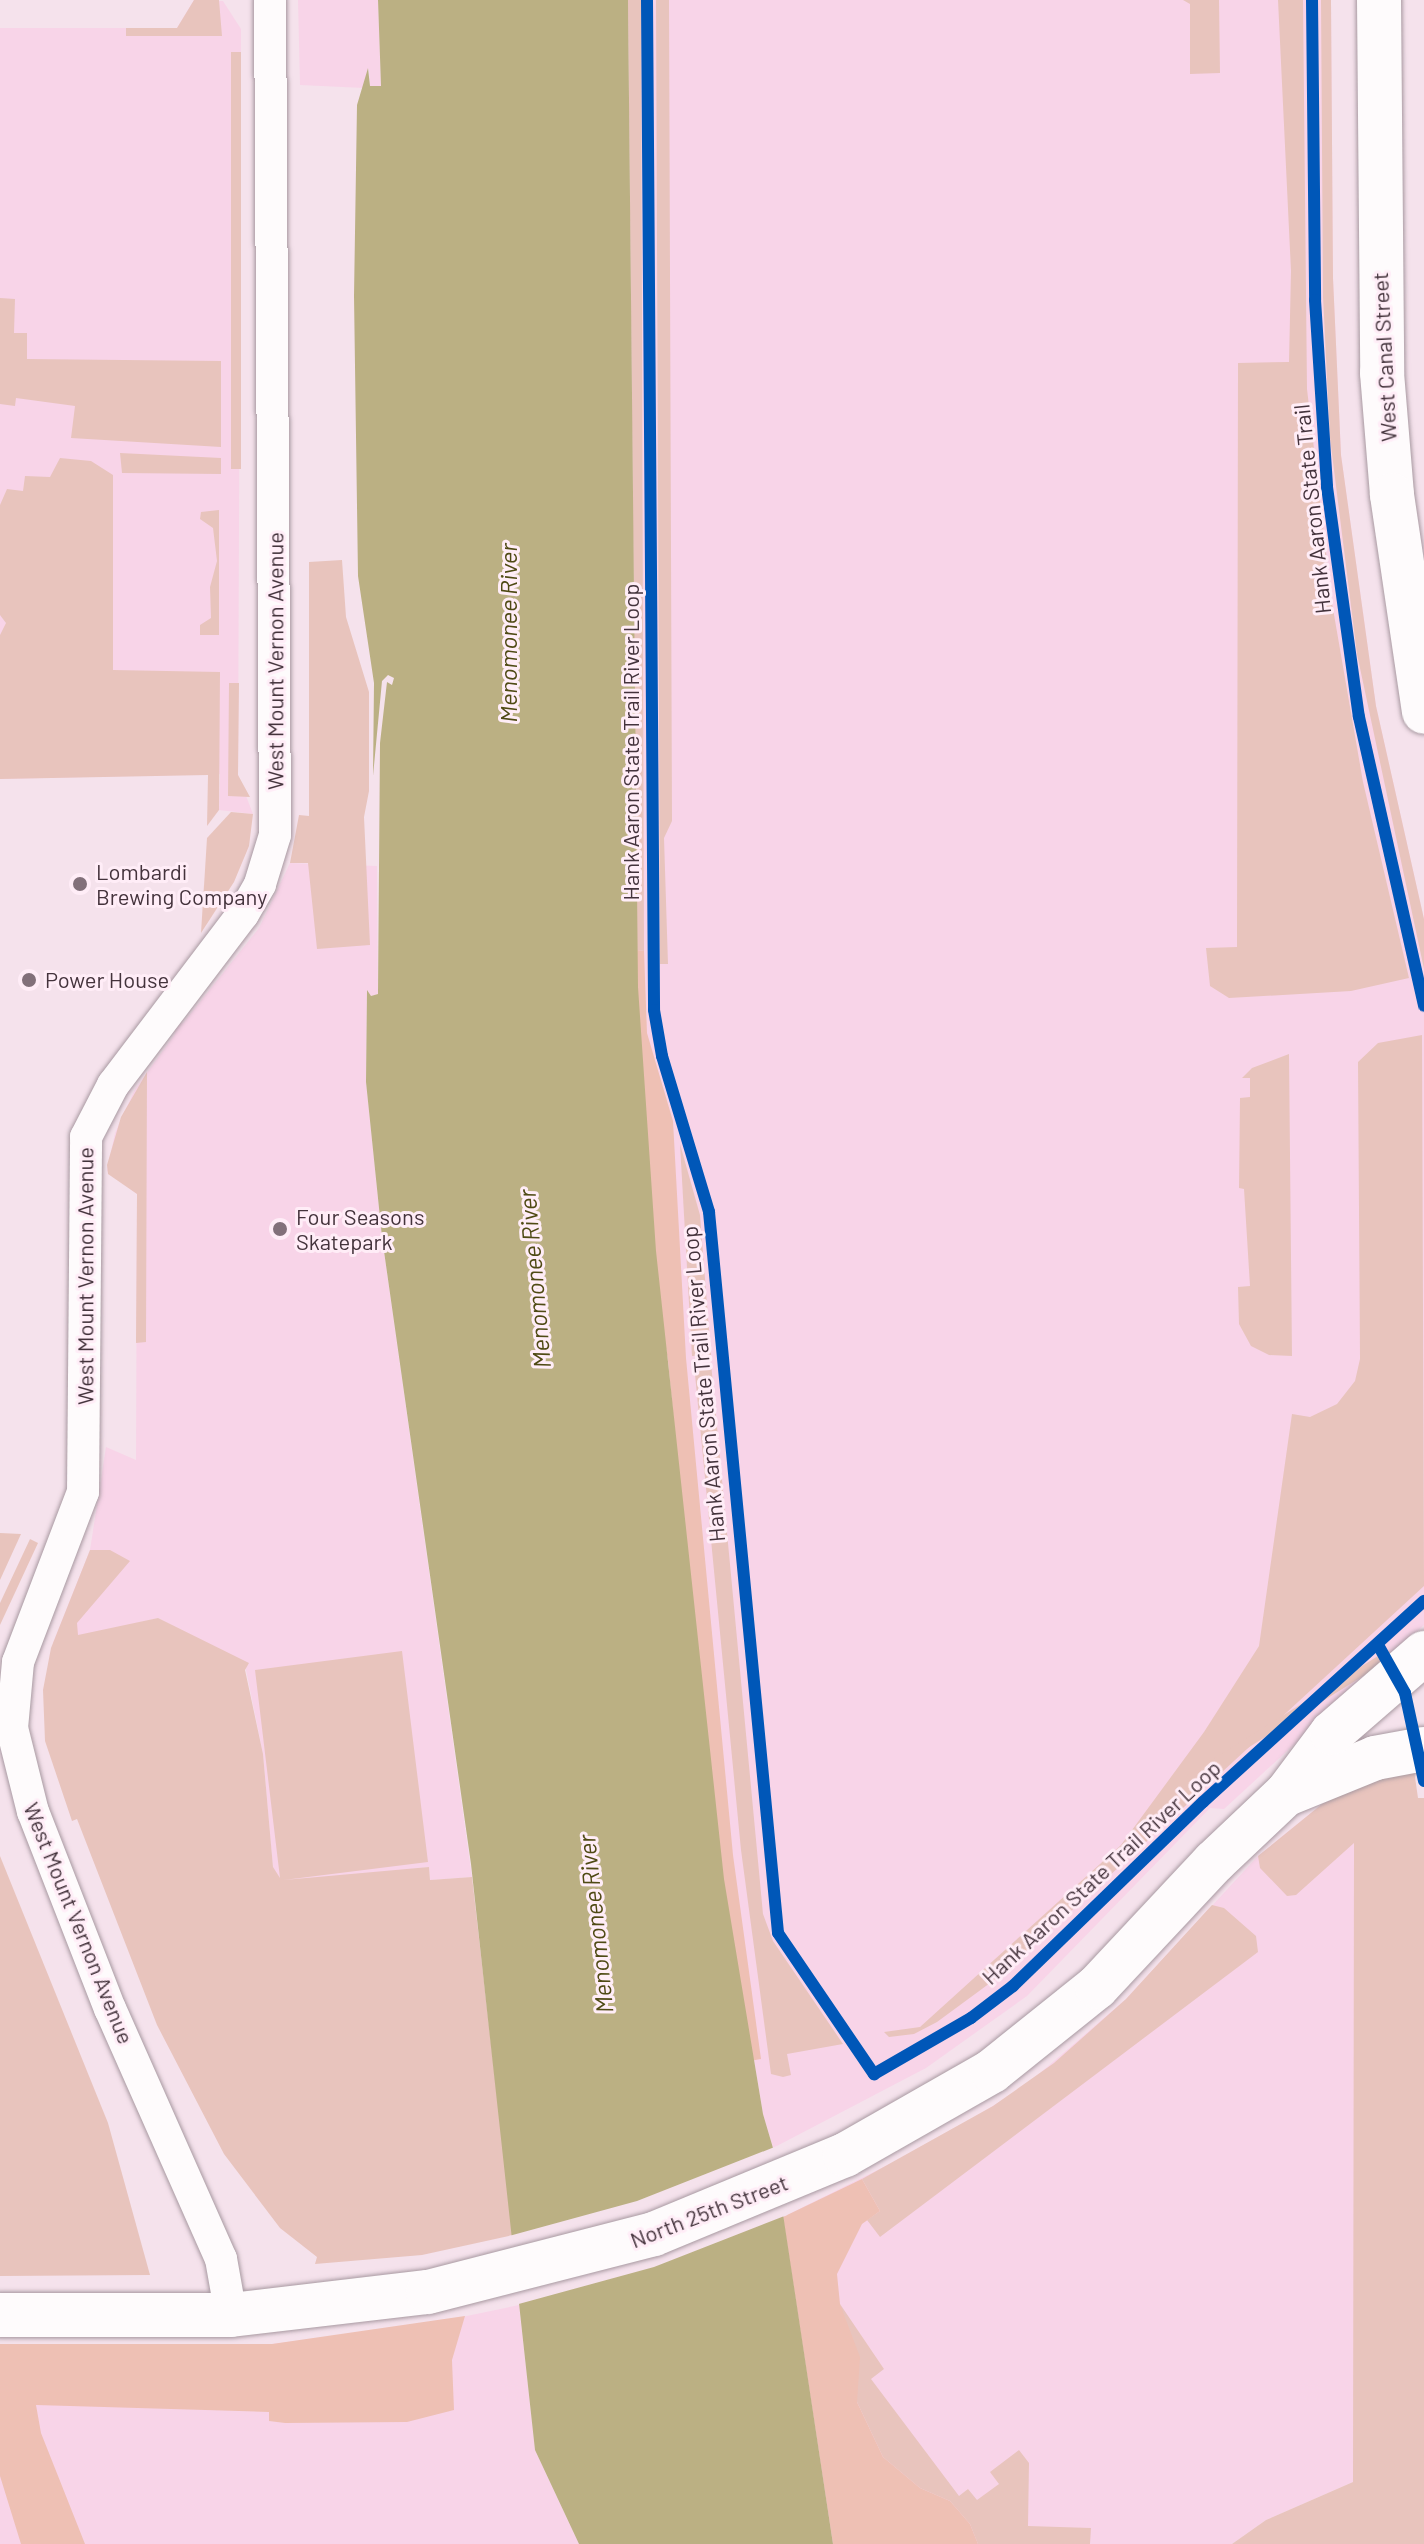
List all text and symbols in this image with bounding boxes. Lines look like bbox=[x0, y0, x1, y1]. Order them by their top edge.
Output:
street label: West Canal Street bbox=[1366, 272, 1402, 442]
street label: Hank Aaron State Trail bbox=[1288, 403, 1336, 615]
street label: West Mount Vernon Avenue bbox=[262, 532, 288, 790]
water label: Menomonee River bbox=[494, 543, 522, 723]
street label: Hank Aaron State Trail River Loop bbox=[618, 584, 644, 900]
place label: Lombardi Brewing Company bbox=[96, 858, 267, 910]
marker: Lombardi Brewing Company bbox=[71, 875, 89, 893]
place label: Power House bbox=[45, 967, 169, 993]
marker: Power House bbox=[20, 971, 38, 989]
street label: West Mount Vernon Avenue bbox=[72, 1147, 98, 1405]
water label: Menomonee River bbox=[512, 1188, 556, 1370]
place label: Four Seasons Skatepark bbox=[296, 1203, 425, 1254]
marker: Four Seasons Skatepark bbox=[271, 1220, 289, 1238]
street label: Hank Aaron State Trail River Loop bbox=[676, 1225, 730, 1543]
street label: Hank Aaron State Trail River Loop bbox=[976, 1754, 1226, 1990]
street label: West Mount Vernon Avenue bbox=[18, 1798, 140, 2048]
water label: Menomonee River bbox=[571, 1833, 619, 2015]
street label: North 25th Street bbox=[626, 2169, 792, 2253]

